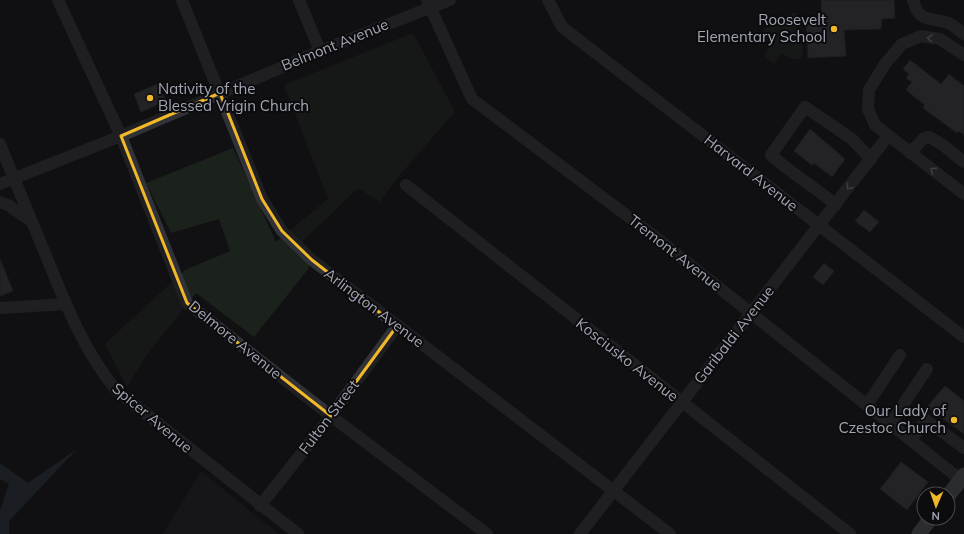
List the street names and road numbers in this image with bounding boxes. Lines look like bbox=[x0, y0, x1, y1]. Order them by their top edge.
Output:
street label: Belmont Avenue bbox=[278, 14, 391, 75]
street label: Harvard Avenue bbox=[701, 130, 802, 215]
street label: Tremont Avenue bbox=[625, 210, 726, 295]
street label: Arlington Avenue bbox=[321, 264, 428, 351]
street label: Garibaldi Avenue bbox=[689, 282, 778, 388]
street label: Delmore Avenue bbox=[185, 296, 286, 383]
street label: Kosciusko Avenue bbox=[572, 314, 682, 405]
street label: Fulton Street bbox=[294, 376, 363, 458]
street label: Spicer Avenue bbox=[108, 379, 196, 457]

